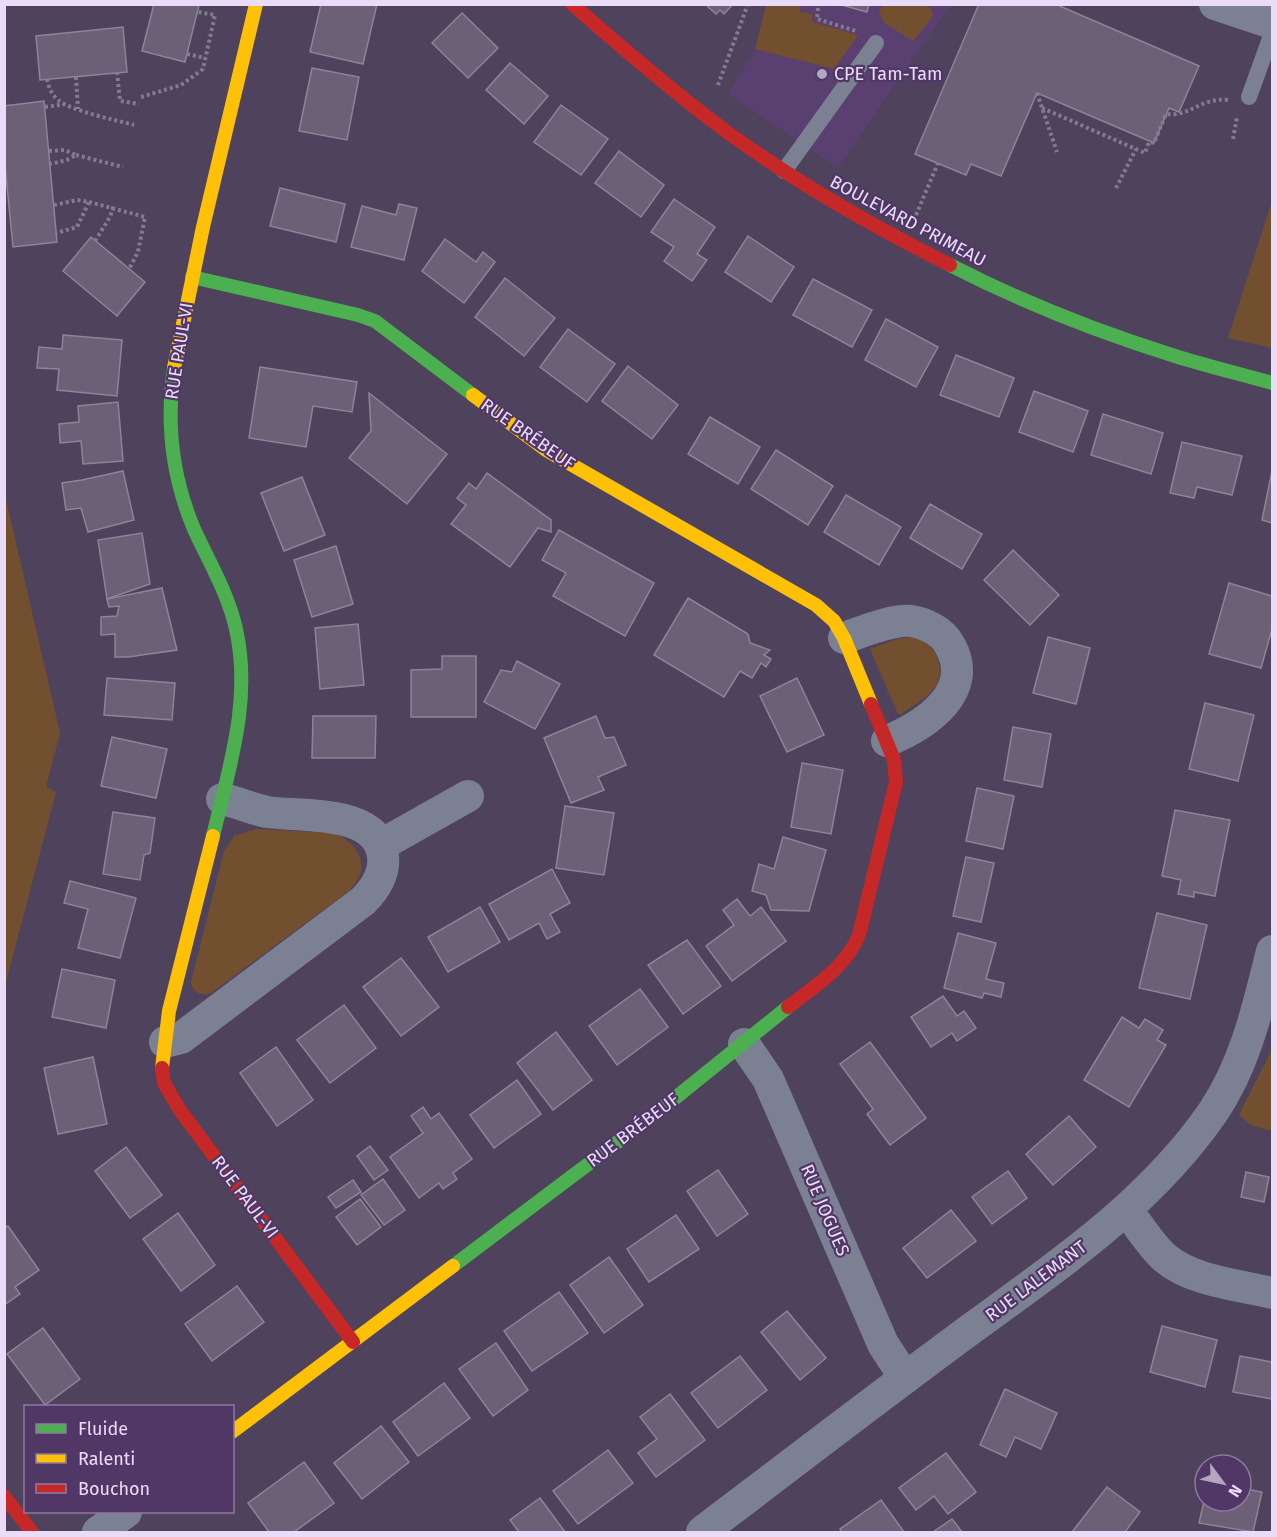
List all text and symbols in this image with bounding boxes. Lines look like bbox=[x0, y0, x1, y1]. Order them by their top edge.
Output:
place label: CPE Tam-Tam bbox=[834, 63, 943, 85]
marker: CPE Tam-Tam bbox=[815, 67, 829, 81]
street label: BOULEVARD PRIMEAU bbox=[826, 171, 990, 271]
street label: RUE PAUL-VI bbox=[160, 301, 198, 401]
street label: RUE BRÉBEUF bbox=[477, 393, 580, 475]
street label: RUE BRÉBEUF bbox=[582, 1087, 684, 1172]
street label: RUE PAUL-VI bbox=[207, 1151, 283, 1243]
street label: RUE JOGUES bbox=[796, 1161, 854, 1259]
street label: RUE LALEMANT bbox=[981, 1235, 1091, 1326]
legend bbox=[24, 1405, 234, 1513]
text: Fluide bbox=[78, 1418, 128, 1440]
text: Ralenti bbox=[78, 1448, 135, 1470]
north arrow bbox=[1193, 1453, 1253, 1513]
text: Bouchon bbox=[78, 1478, 150, 1500]
text: N bbox=[1224, 1481, 1246, 1501]

